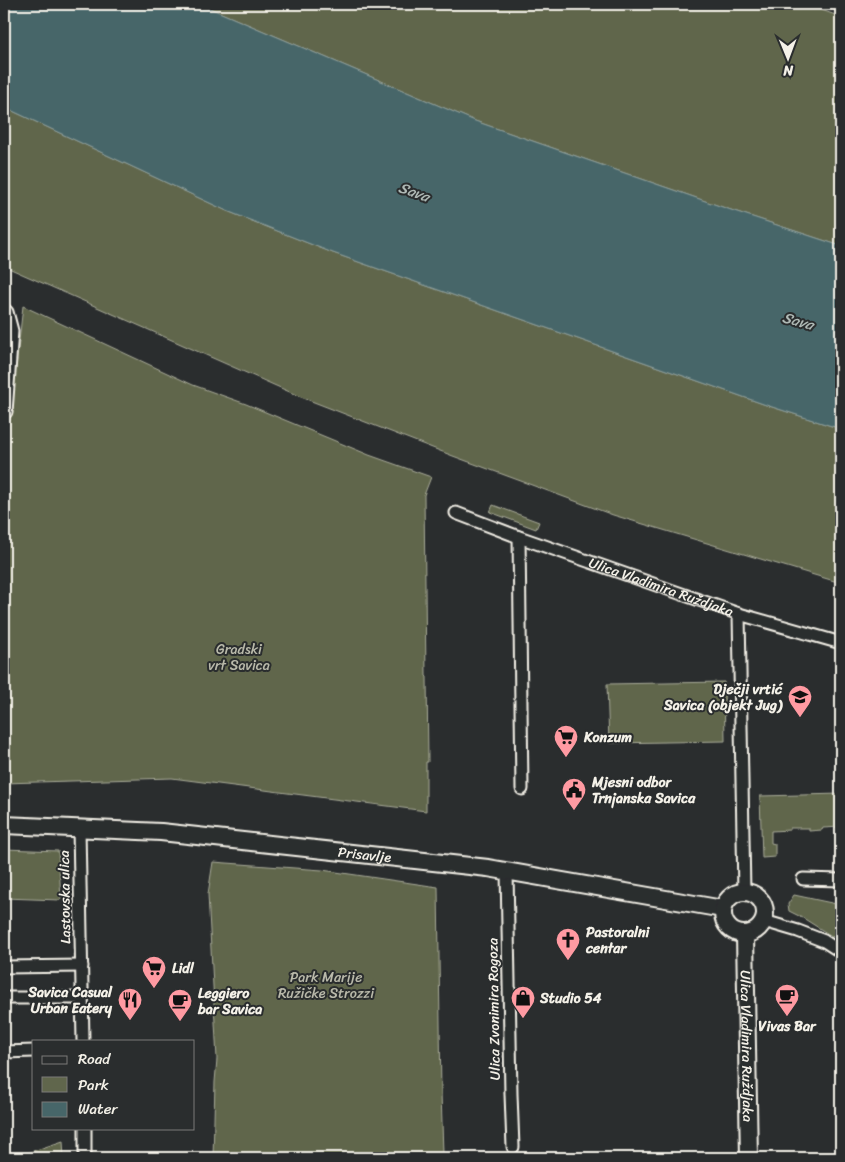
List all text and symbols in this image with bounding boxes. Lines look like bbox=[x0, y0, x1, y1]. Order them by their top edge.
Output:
north arrow bbox=[762, 32, 812, 82]
text: N bbox=[783, 58, 794, 83]
water label: Sava bbox=[395, 175, 435, 210]
water label: Sava bbox=[779, 304, 819, 338]
street label: Ulica Vladimira Ruždjaka bbox=[585, 550, 737, 624]
park label: Gradski vrt Savica bbox=[208, 637, 270, 678]
place label: Dječji vrtić Savica (objekt Jug) bbox=[663, 677, 784, 718]
school or university icon: Dječji vrtić Savica (objekt Jug) bbox=[787, 684, 813, 718]
supermarket icon: Konzum bbox=[553, 724, 579, 758]
place label: Konzum bbox=[583, 725, 632, 750]
place label: Mjesni odbor Trnjanska Savica bbox=[591, 770, 696, 811]
public building icon: Mjesni odbor Trnjanska Savica bbox=[561, 777, 587, 811]
street label: Prisavlje bbox=[337, 839, 393, 870]
street label: Lastovska ulica bbox=[52, 850, 78, 944]
place label: Pastoralni centar bbox=[585, 920, 650, 961]
church icon: Pastoralni centar bbox=[555, 927, 581, 961]
street label: Ulica Zvonimira Rogoza bbox=[480, 938, 508, 1080]
supermarket icon: Lidl bbox=[141, 955, 167, 989]
place label: Lidl bbox=[172, 956, 195, 981]
park label: Park Marije Ružičke Strozzi bbox=[278, 965, 375, 1006]
street label: Ulica Vladimira Ruždjaka bbox=[733, 970, 761, 1122]
place label: Savica Casual Urban Eatery bbox=[27, 980, 113, 1021]
place label: Leggiero bar Savica bbox=[197, 981, 262, 1022]
cafe icon: Vivas Bar bbox=[774, 983, 800, 1017]
shop icon: Studio 54 bbox=[510, 985, 536, 1019]
place label: Studio 54 bbox=[539, 986, 602, 1011]
restaurant icon: Savica Casual Urban Eatery bbox=[117, 987, 143, 1021]
cafe icon: Leggiero bar Savica bbox=[167, 988, 193, 1022]
place label: Vivas Bar bbox=[758, 1014, 817, 1039]
legend bbox=[32, 1040, 195, 1130]
text: Road bbox=[78, 1046, 111, 1072]
text: Park bbox=[78, 1072, 109, 1098]
text: Water bbox=[78, 1096, 118, 1122]

